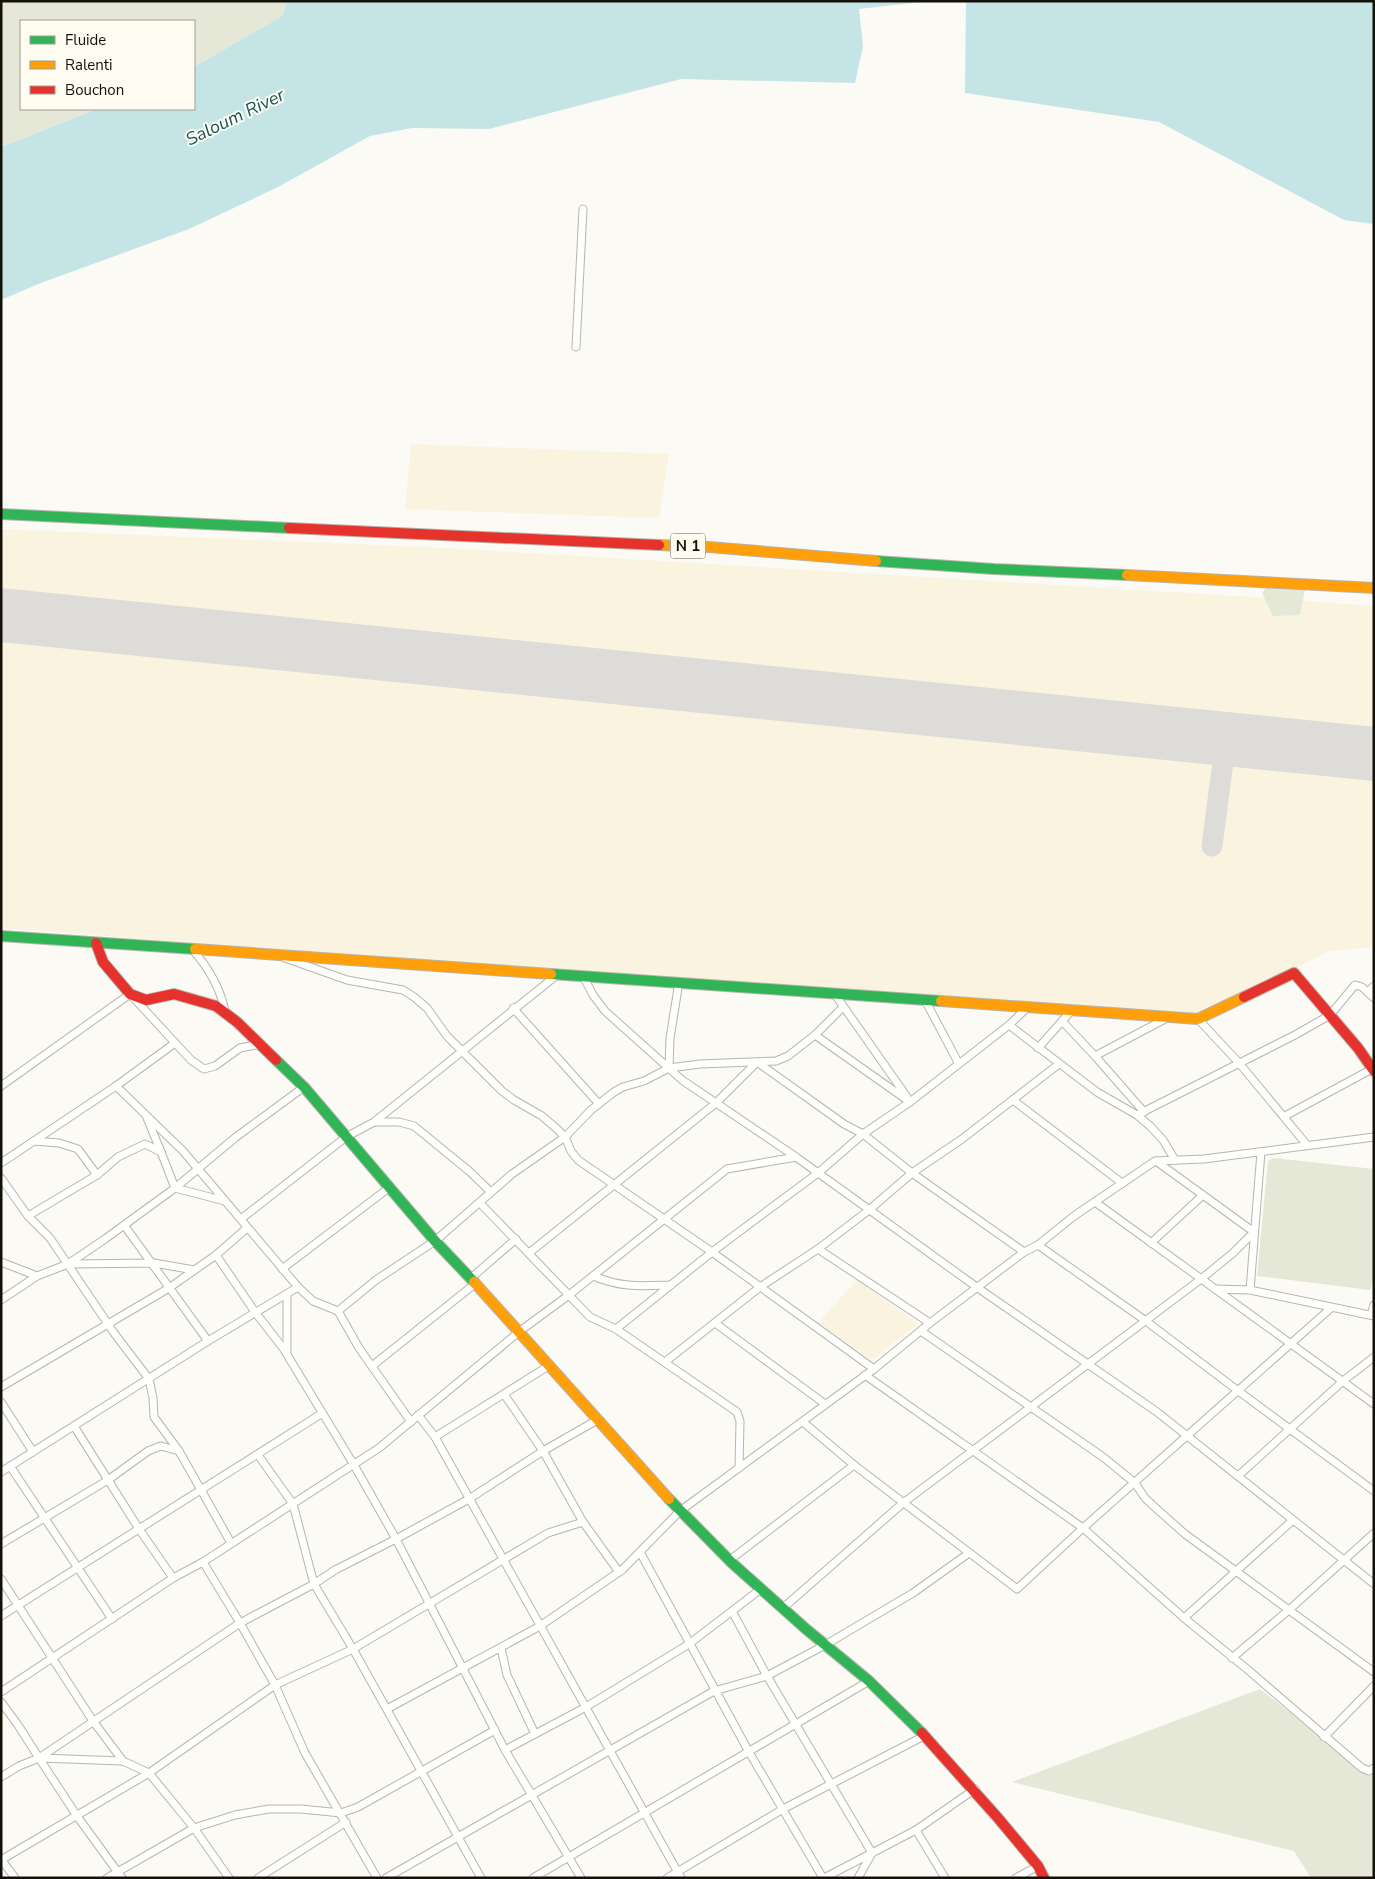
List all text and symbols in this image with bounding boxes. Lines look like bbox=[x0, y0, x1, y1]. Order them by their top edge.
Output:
legend bbox=[20, 20, 195, 110]
text: Fluide bbox=[65, 30, 106, 50]
text: Ralenti bbox=[65, 55, 113, 75]
text: Bouchon bbox=[65, 80, 124, 100]
water label: Saloum River bbox=[181, 82, 289, 151]
road number: N 1 bbox=[670, 534, 706, 558]

